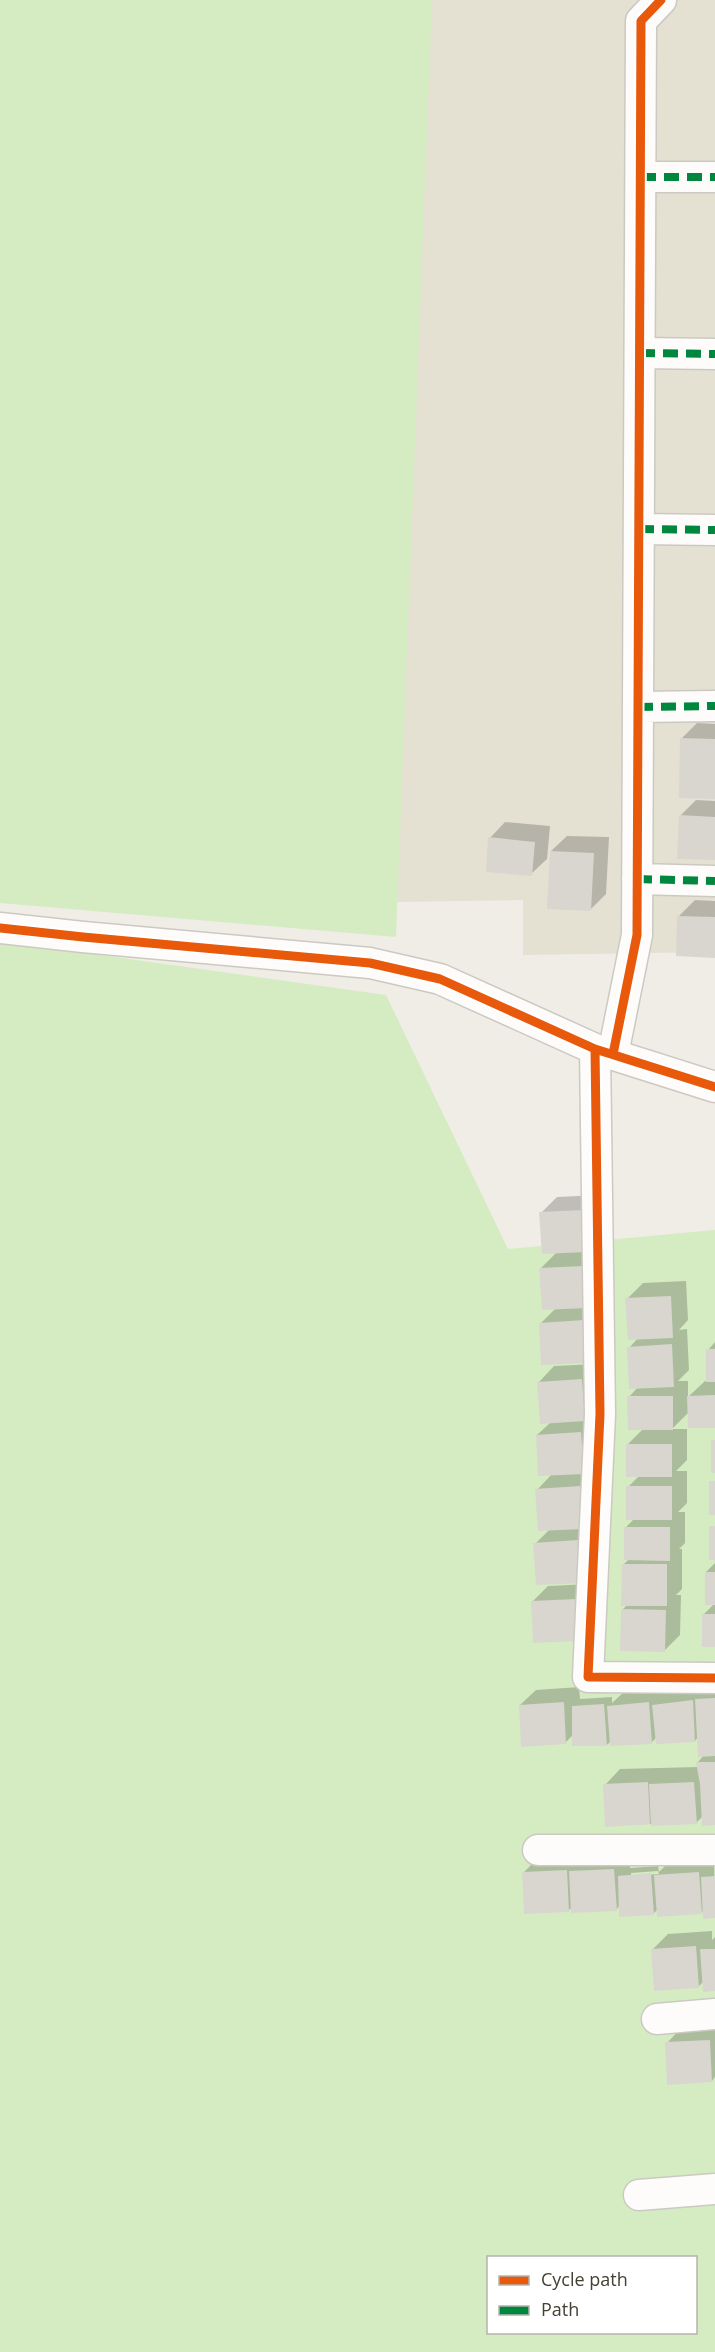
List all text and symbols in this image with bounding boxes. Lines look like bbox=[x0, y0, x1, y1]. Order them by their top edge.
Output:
legend bbox=[487, 2256, 697, 2334]
text: Cycle path bbox=[541, 2267, 628, 2291]
text: Path bbox=[541, 2297, 579, 2321]

